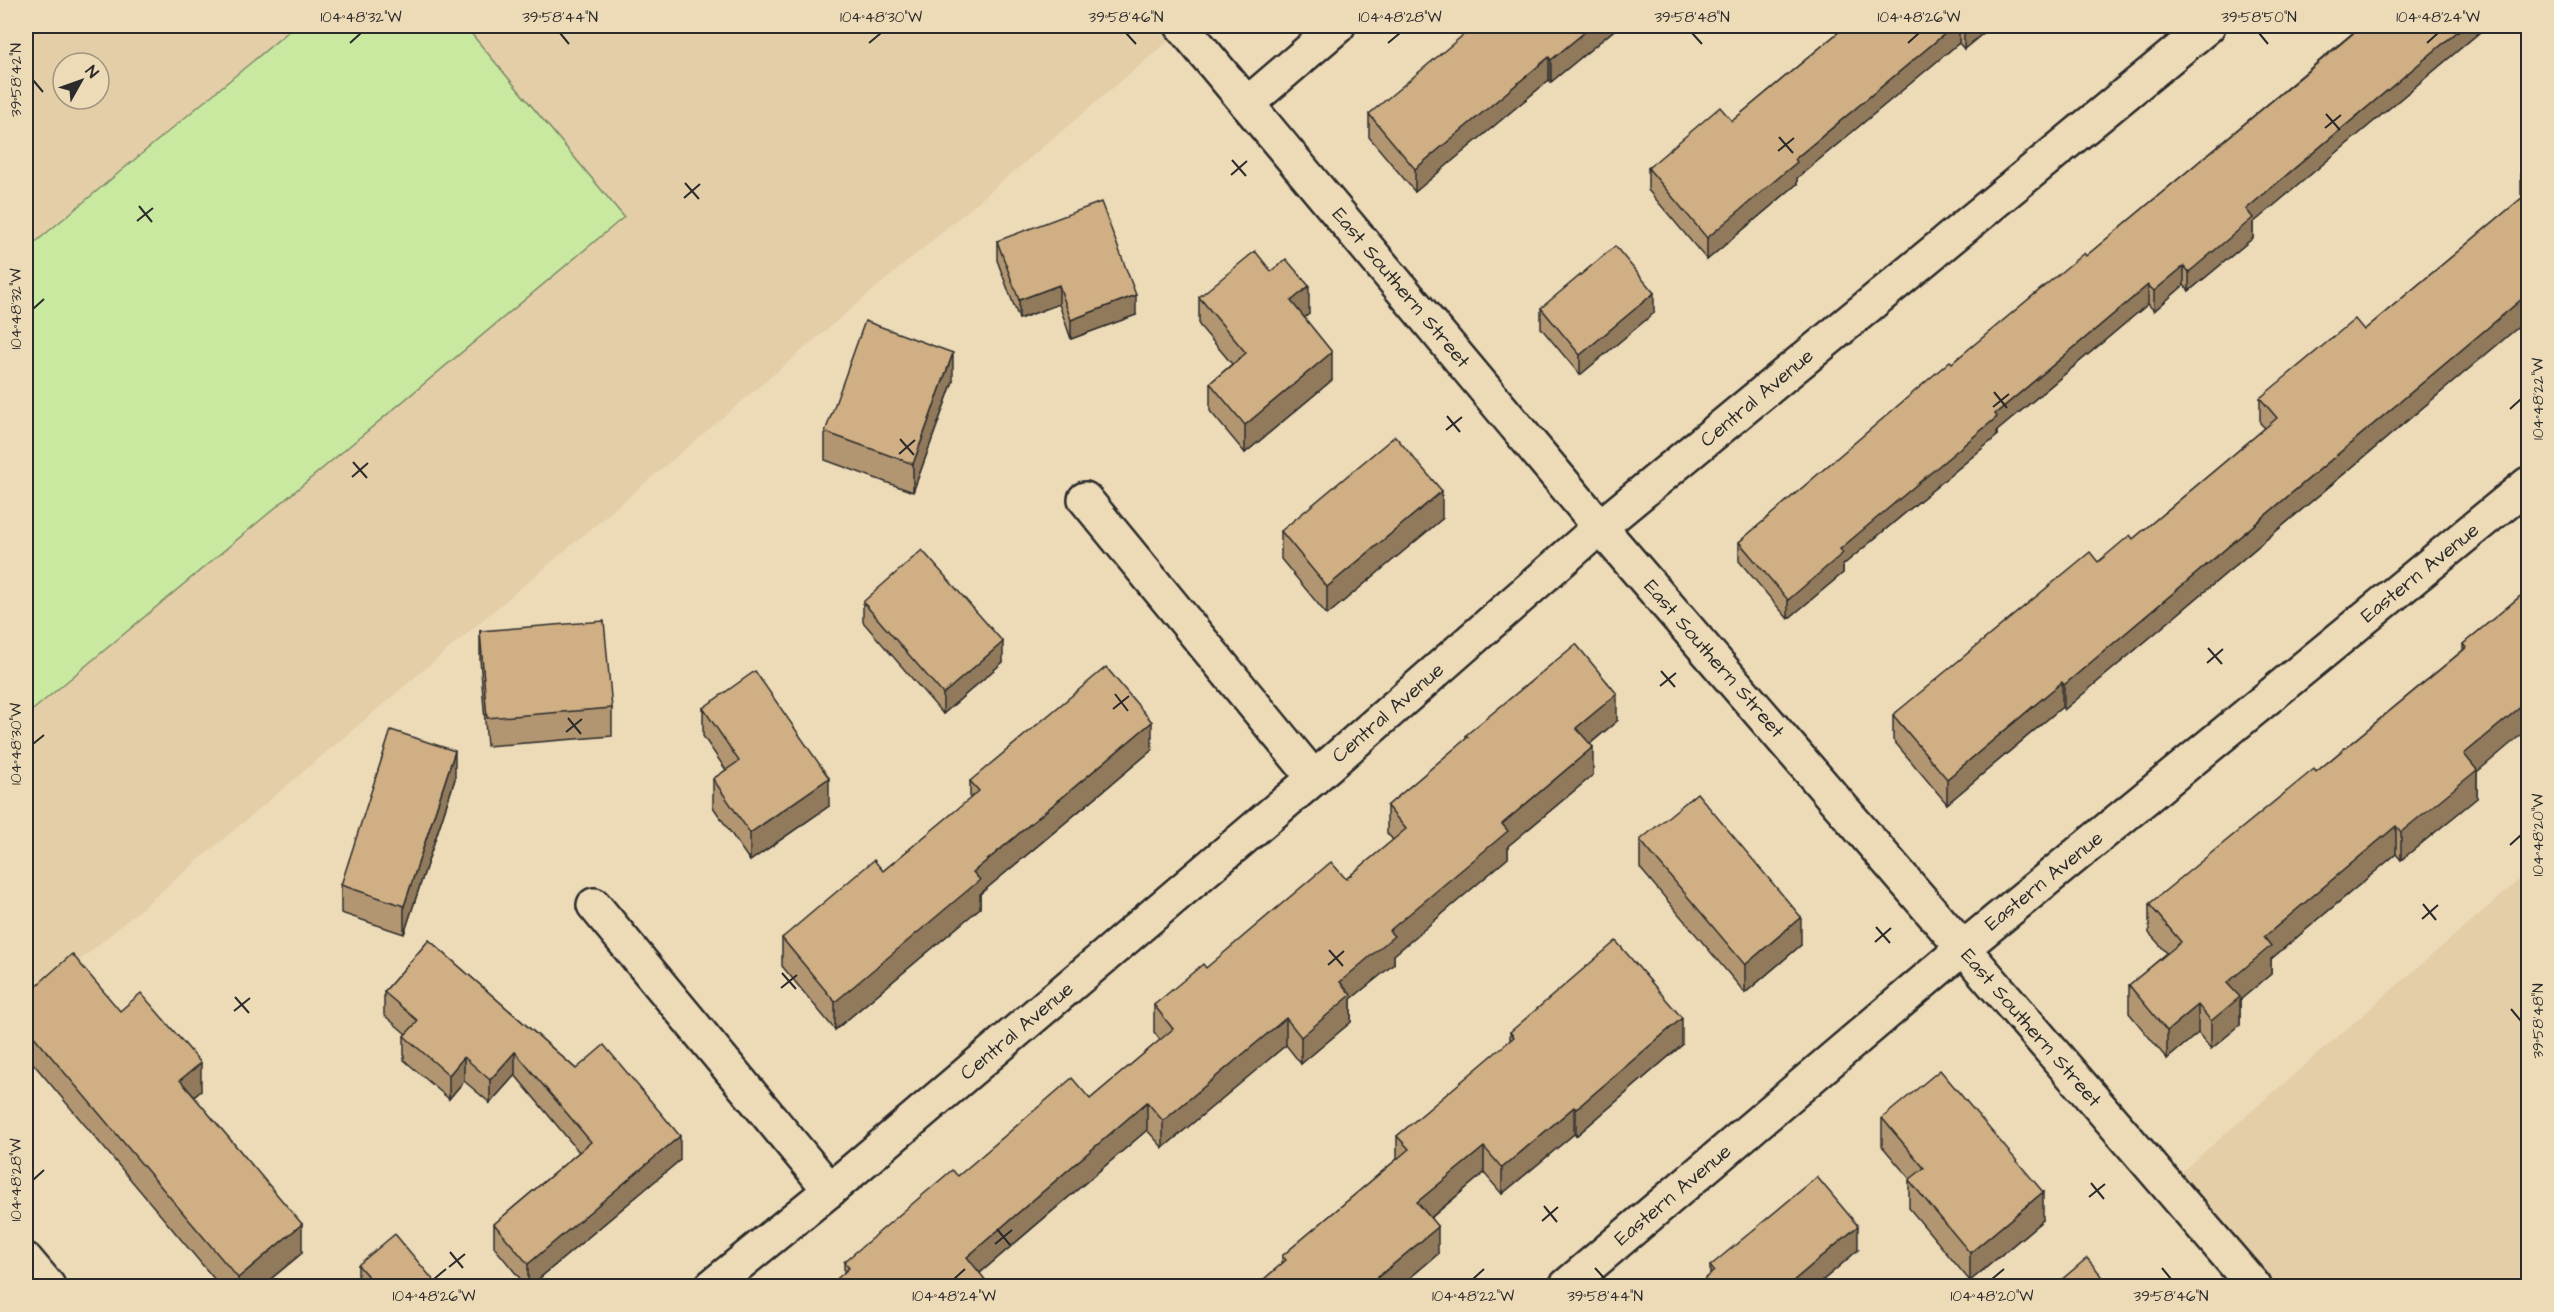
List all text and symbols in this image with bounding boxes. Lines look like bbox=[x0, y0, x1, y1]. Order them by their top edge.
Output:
text: 104°48'32"W bbox=[320, 7, 402, 28]
text: 39°58'44"N bbox=[522, 7, 598, 28]
text: 104°48'30"W bbox=[840, 7, 922, 28]
text: 39°58'46"N bbox=[1089, 7, 1163, 28]
text: 104°48'28"W bbox=[1358, 7, 1442, 28]
text: 39°58'48"N bbox=[1654, 7, 1730, 28]
text: 104°48'26"W bbox=[1878, 7, 1960, 28]
text: 39°58'50"N bbox=[2221, 7, 2297, 28]
text: 104°48'24"W bbox=[2396, 7, 2480, 28]
text: 39°58'42"N bbox=[6, 43, 27, 117]
north arrow bbox=[51, 51, 111, 111]
text: N bbox=[80, 61, 103, 83]
street label: East Southern Street bbox=[1325, 202, 1477, 374]
text: 104°48'32"W bbox=[6, 268, 27, 350]
street label: Central Avenue bbox=[1694, 342, 1820, 454]
text: 104°48'22"W bbox=[2528, 358, 2549, 440]
street label: Eastern Avenue bbox=[2355, 516, 2485, 630]
street label: East Southern Street bbox=[1637, 574, 1791, 744]
street label: Central Avenue bbox=[1326, 656, 1450, 770]
text: 104°48'30"W bbox=[6, 703, 27, 785]
text: 104°48'20"W bbox=[2528, 794, 2549, 876]
street label: Eastern Avenue bbox=[1979, 824, 2109, 938]
street label: East Southern Street bbox=[1954, 943, 2108, 1113]
street label: Central Avenue bbox=[954, 975, 1080, 1087]
text: 39°58'48"N bbox=[2528, 983, 2549, 1059]
text: 104°48'28"W bbox=[6, 1138, 27, 1222]
street label: Eastern Avenue bbox=[1608, 1138, 1738, 1252]
text: 104°48'26"W bbox=[393, 1286, 475, 1307]
text: 104°48'24"W bbox=[912, 1286, 996, 1307]
text: 104°48'22"W bbox=[1432, 1286, 1514, 1307]
text: 39°58'44"N bbox=[1567, 1286, 1643, 1307]
text: 104°48'20"W bbox=[1951, 1286, 2033, 1307]
text: 39°58'46"N bbox=[2134, 1286, 2208, 1307]

